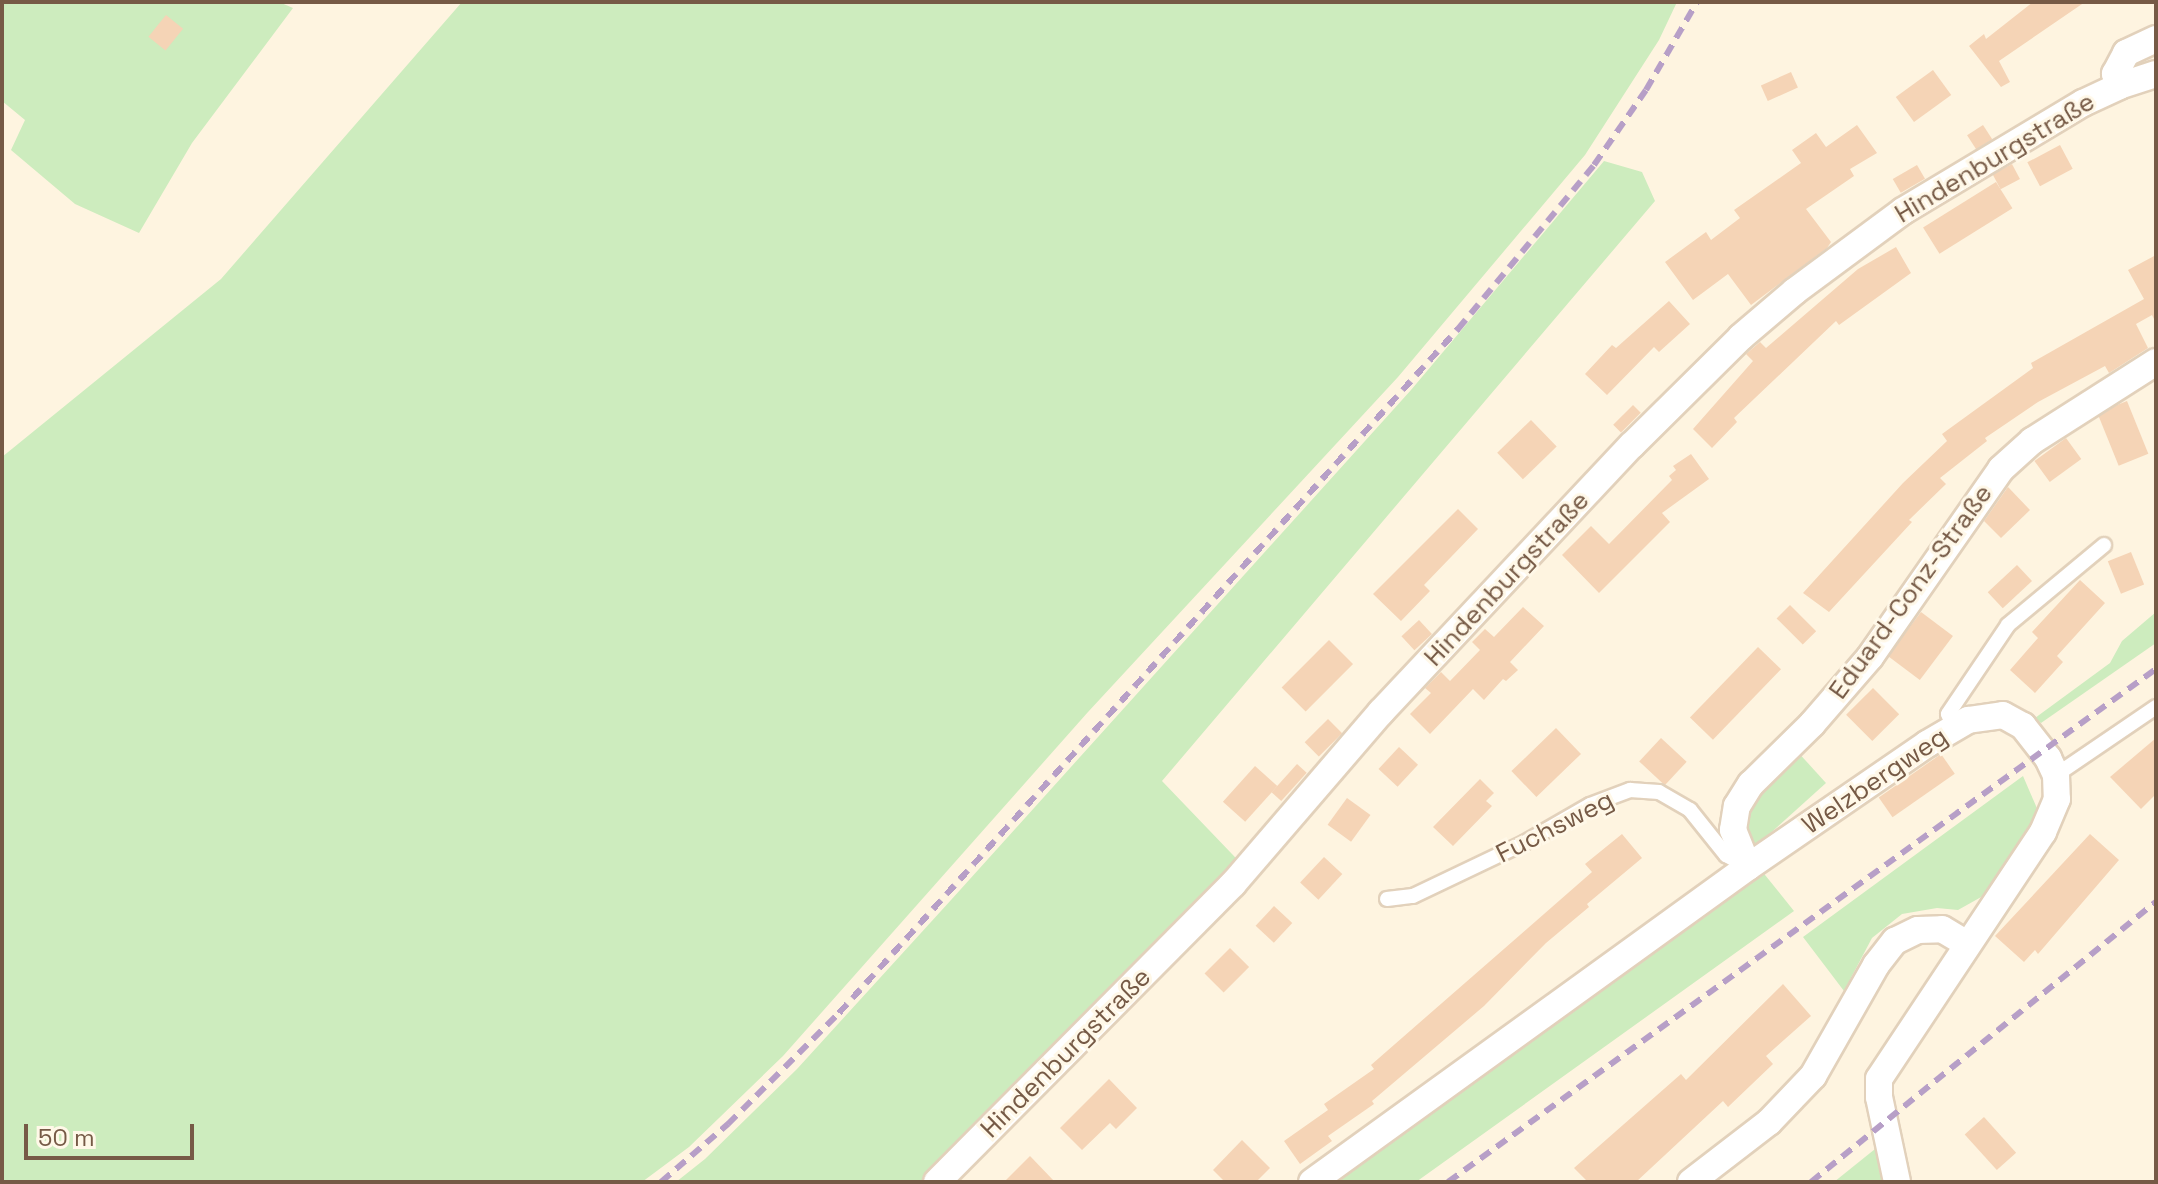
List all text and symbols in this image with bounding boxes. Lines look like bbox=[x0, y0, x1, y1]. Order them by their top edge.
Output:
street label: Hindenburgstraße bbox=[1889, 86, 2101, 230]
street label: Eduard-Conz-Straße bbox=[1823, 479, 1999, 705]
street label: Hindenburgstraße bbox=[1418, 485, 1596, 673]
street label: Welzbergweg bbox=[1796, 721, 1954, 841]
street label: Fuchsweg bbox=[1491, 784, 1619, 870]
street label: Hindenburgstraße bbox=[975, 962, 1157, 1144]
scale bar bbox=[28, 1108, 198, 1158]
text: 50 m bbox=[38, 1122, 95, 1153]

